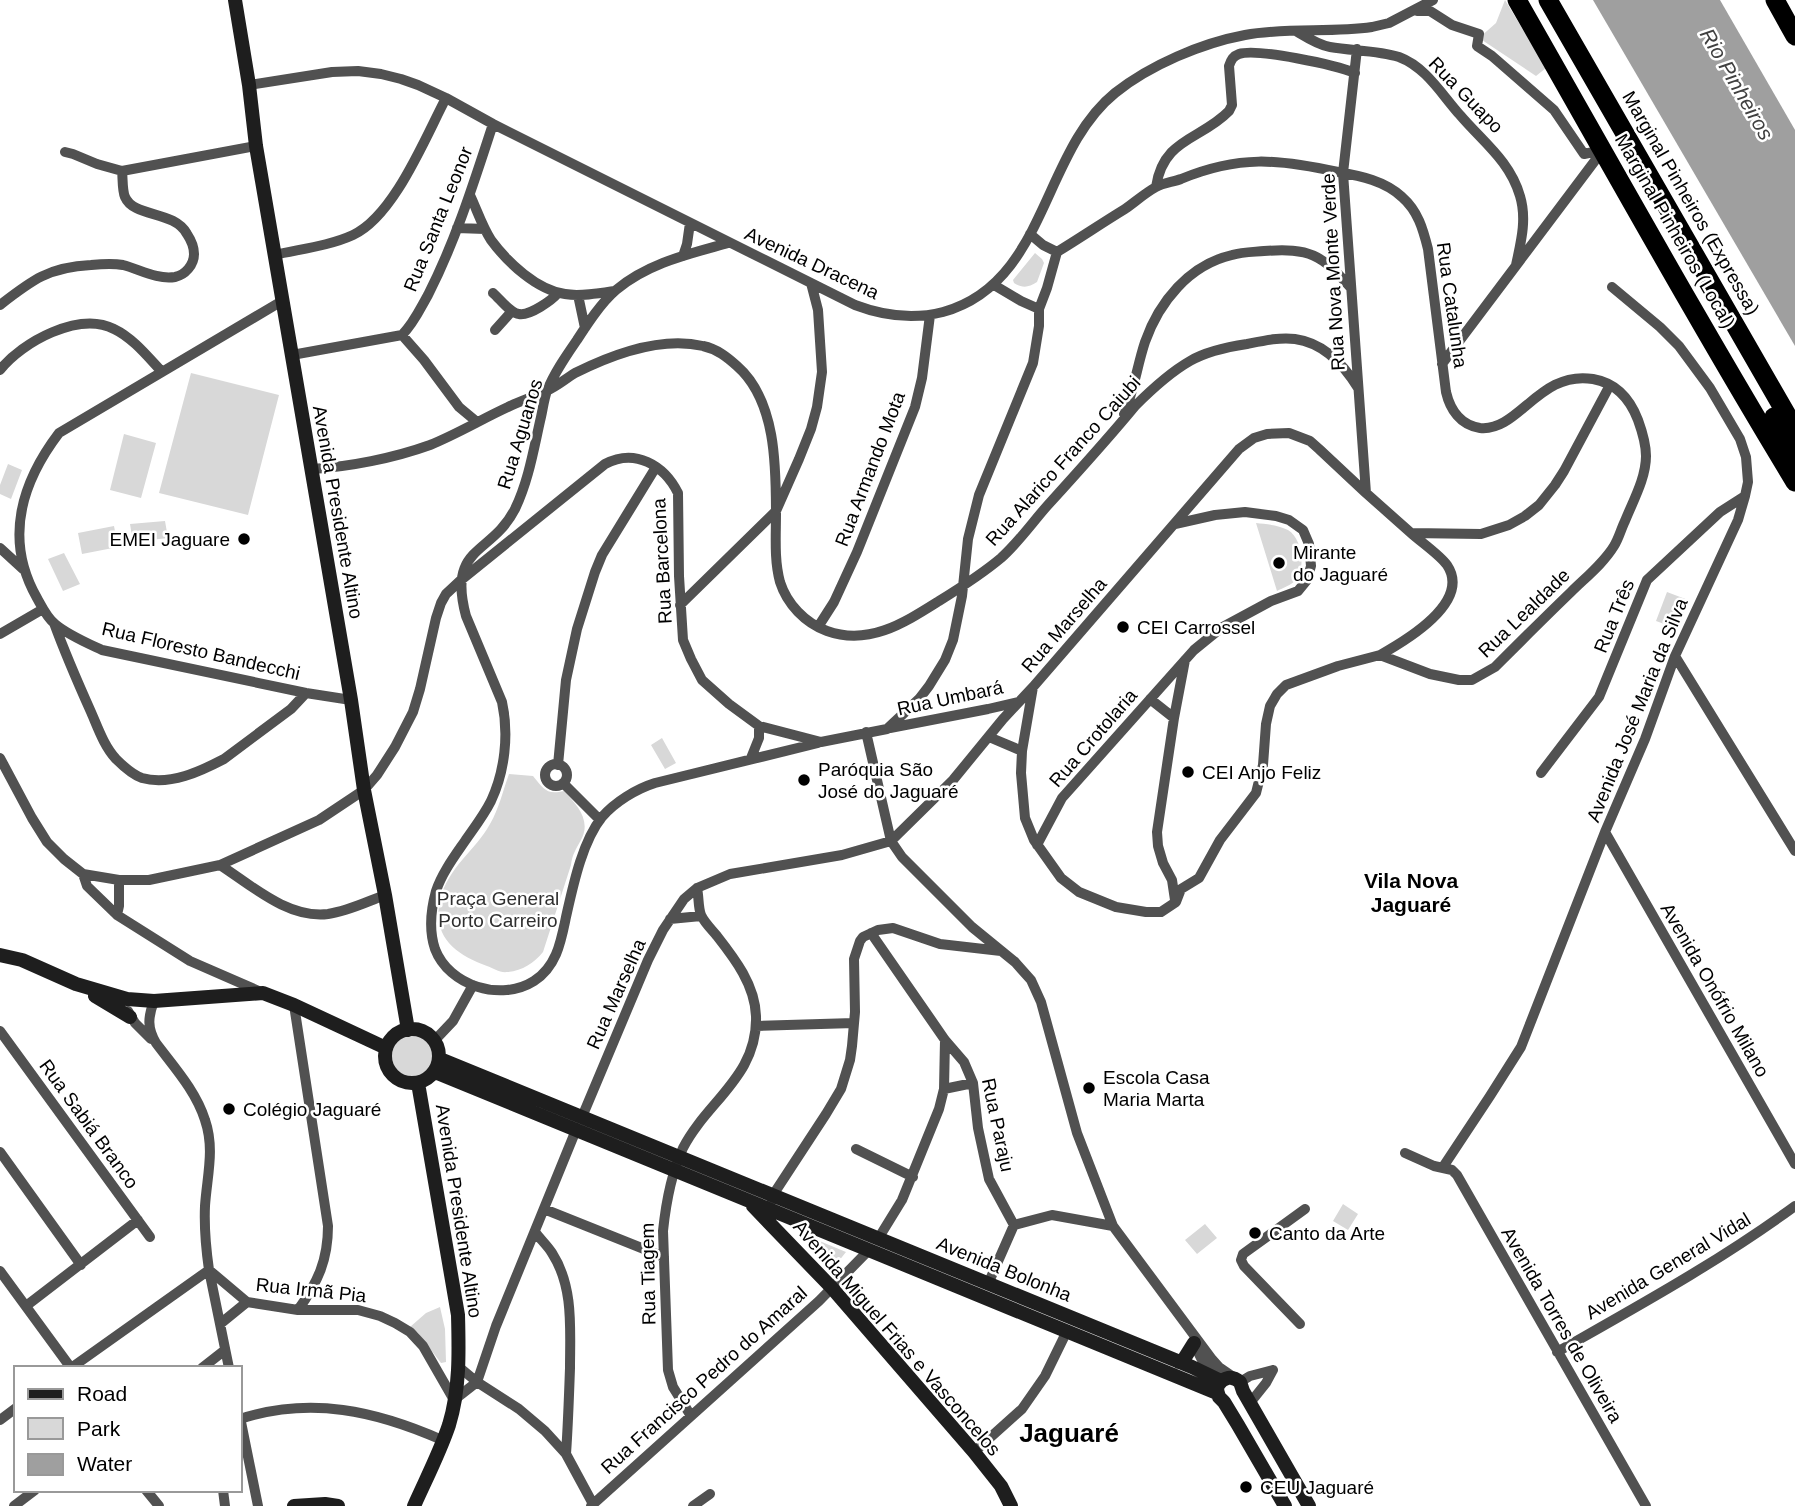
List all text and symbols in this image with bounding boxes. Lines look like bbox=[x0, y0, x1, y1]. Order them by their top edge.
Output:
water label: Rio Pinheiros bbox=[1696, 24, 1778, 144]
street label: Rua Guapo bbox=[1425, 53, 1507, 137]
street label: Marginal Pinheiros (Expressa) bbox=[1618, 88, 1764, 318]
street label: Marginal Pinheiros (Local) bbox=[1611, 130, 1739, 332]
street label: Rua Santa Leonor bbox=[399, 143, 477, 294]
street label: Rua Nova Monte Verde bbox=[1317, 173, 1349, 371]
street label: Avenida Dracena bbox=[742, 223, 883, 303]
street label: Rua Catalunha bbox=[1433, 241, 1471, 370]
street label: Rua Alarico Franco Caiubi bbox=[981, 372, 1145, 550]
street label: Rua Aguanos bbox=[493, 376, 547, 492]
street label: Rua Armando Mota bbox=[831, 388, 909, 549]
street label: Avenida Presidente Altino bbox=[309, 404, 367, 620]
street label: Rua Barcelona bbox=[648, 497, 676, 624]
place label: EMEI Jaguare bbox=[110, 529, 230, 550]
marker: EMEI Jaguare bbox=[236, 531, 252, 547]
place label: Mirante do Jaguaré bbox=[1293, 542, 1388, 585]
marker: Mirante do Jaguaré bbox=[1271, 555, 1287, 571]
street label: Rua Lealdade bbox=[1474, 564, 1574, 662]
street label: Rua Marselha bbox=[1017, 573, 1111, 677]
street label: Rua Três bbox=[1590, 576, 1638, 656]
street label: Avenida José Maria da Silva bbox=[1582, 595, 1692, 825]
place label: CEI Carrossel bbox=[1137, 617, 1255, 638]
street label: Rua Floresto Bandecchi bbox=[100, 618, 302, 684]
marker: CEI Carrossel bbox=[1115, 619, 1131, 635]
street label: Rua Umbará bbox=[895, 676, 1005, 719]
street label: Rua Crotolaria bbox=[1045, 685, 1141, 791]
place label: Paróquia São José do Jaguaré bbox=[818, 759, 959, 802]
place label: CEI Anjo Feliz bbox=[1202, 762, 1321, 783]
marker: CEI Anjo Feliz bbox=[1180, 764, 1196, 780]
marker: Paróquia São José do Jaguaré bbox=[796, 772, 812, 788]
district label: Vila Nova Jaguaré bbox=[1364, 869, 1458, 916]
park label: Praça General Porto Carreiro bbox=[437, 888, 559, 931]
street label: Avenida Onófrio Milano bbox=[1657, 899, 1773, 1081]
street label: Rua Marselha bbox=[582, 935, 650, 1052]
street label: Rua Sabiá Branco bbox=[35, 1055, 143, 1193]
place label: Escola Casa Maria Marta bbox=[1103, 1067, 1210, 1110]
street label: Rua Paraju bbox=[978, 1076, 1018, 1174]
marker: Escola Casa Maria Marta bbox=[1081, 1080, 1097, 1096]
place label: Colégio Jaguaré bbox=[243, 1099, 381, 1120]
marker: Colégio Jaguaré bbox=[221, 1101, 237, 1117]
street label: Avenida Presidente Altino bbox=[432, 1103, 486, 1319]
street label: Avenida General Vidal bbox=[1582, 1208, 1754, 1324]
street label: Avenida Miguel Frias e Vasconcelos bbox=[789, 1216, 1005, 1460]
street label: Rua Tiagem bbox=[637, 1223, 659, 1325]
place label: Canto da Arte bbox=[1269, 1223, 1385, 1244]
street label: Avenida Torres de Oliveira bbox=[1497, 1224, 1627, 1427]
marker: Canto da Arte bbox=[1247, 1225, 1263, 1241]
street label: Avenida Bolonha bbox=[934, 1232, 1075, 1306]
street label: Rua Irmã Pia bbox=[255, 1274, 368, 1306]
street label: Rua Francisco Pedro do Amaral bbox=[597, 1282, 811, 1478]
legend bbox=[14, 1366, 242, 1492]
text: Road bbox=[77, 1382, 127, 1405]
text: Park bbox=[77, 1417, 121, 1440]
district label: Jaguaré bbox=[1019, 1418, 1119, 1448]
text: Water bbox=[77, 1452, 132, 1475]
place label: CEU Jaguaré bbox=[1260, 1477, 1374, 1498]
marker: CEU Jaguaré bbox=[1238, 1479, 1254, 1495]

